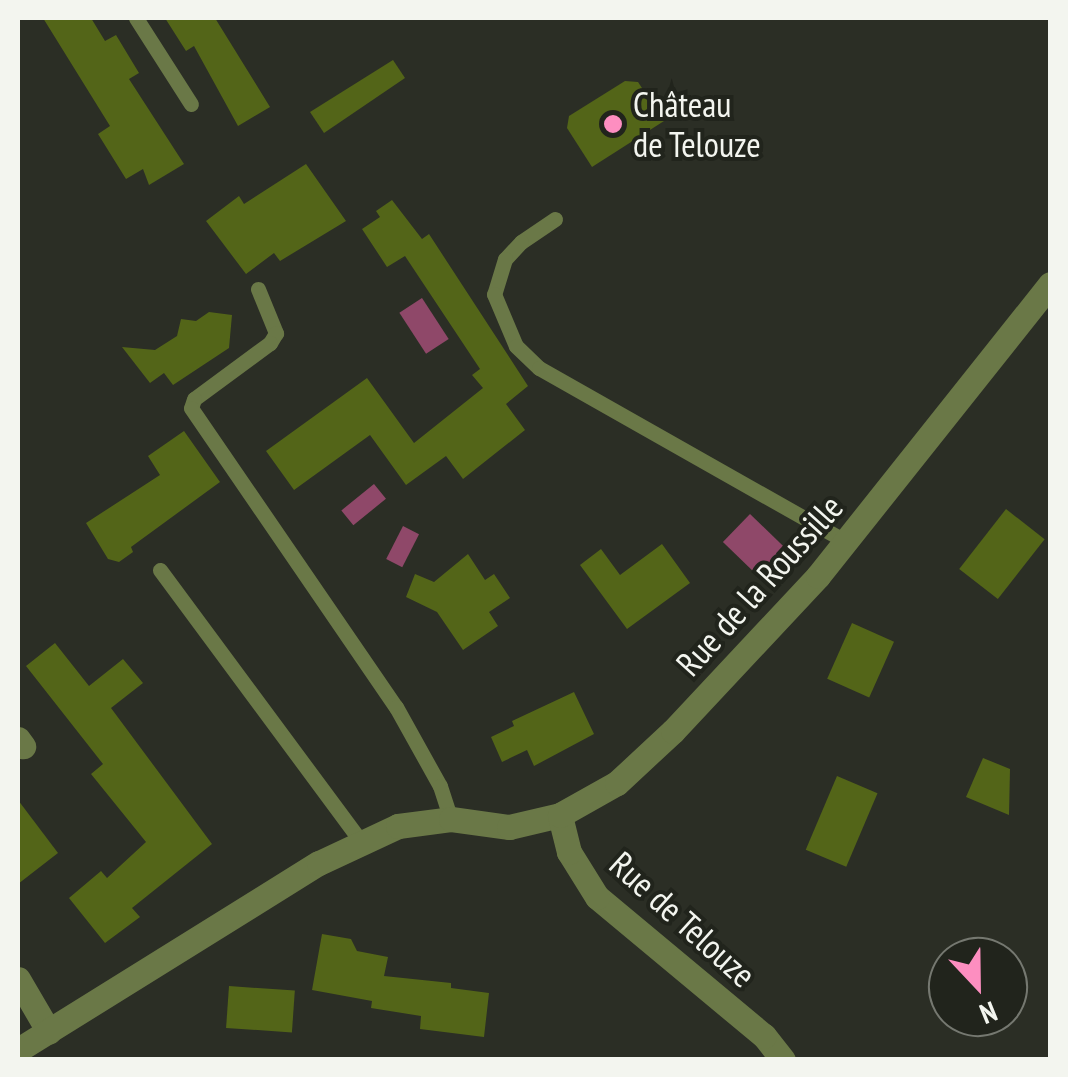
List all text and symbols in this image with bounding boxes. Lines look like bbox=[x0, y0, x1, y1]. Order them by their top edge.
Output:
place label: Château de Telouze bbox=[633, 83, 762, 165]
marker: Château de Telouze bbox=[602, 113, 624, 135]
street label: Rue de la Roussille bbox=[667, 486, 851, 684]
street label: Rue de Telouze bbox=[601, 842, 765, 996]
north arrow bbox=[928, 937, 1028, 1037]
text: N bbox=[975, 993, 1003, 1033]

